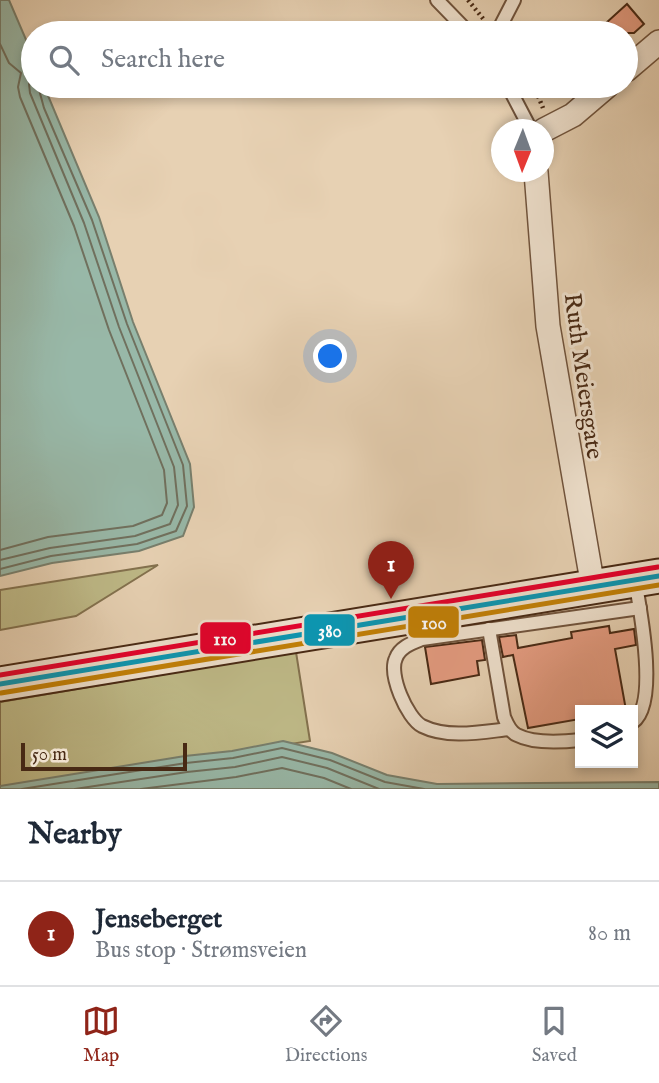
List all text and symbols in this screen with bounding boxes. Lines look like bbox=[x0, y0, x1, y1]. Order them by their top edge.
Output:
search box bbox=[21, 21, 638, 98]
icon: search bbox=[45, 41, 83, 79]
text: Search here bbox=[101, 43, 225, 76]
north arrow bbox=[491, 119, 554, 182]
street label: Ruth Meiersgate bbox=[556, 291, 610, 461]
your location bbox=[313, 339, 347, 373]
pin: 1 bbox=[368, 541, 414, 599]
line badge: 100 bbox=[407, 605, 460, 639]
text: 100 bbox=[421, 612, 447, 636]
line badge: 380 bbox=[303, 613, 356, 647]
text: 380 bbox=[318, 620, 342, 644]
line badge: 110 bbox=[199, 621, 252, 655]
text: 110 bbox=[213, 628, 237, 652]
map controls bbox=[575, 705, 638, 768]
button: layers bbox=[575, 705, 638, 768]
scale bar bbox=[21, 740, 187, 772]
text: 50 m bbox=[32, 743, 67, 767]
text: Nearby bbox=[28, 816, 121, 854]
text: Jenseberget bbox=[95, 903, 222, 936]
text: 1 bbox=[47, 919, 55, 948]
text: 80 m bbox=[588, 919, 631, 948]
text: Bus stop · Strømsveien bbox=[95, 936, 307, 965]
tab: Map bbox=[82, 1002, 120, 1068]
tab: Directions bbox=[285, 1002, 367, 1068]
tab: Saved bbox=[532, 1002, 577, 1068]

